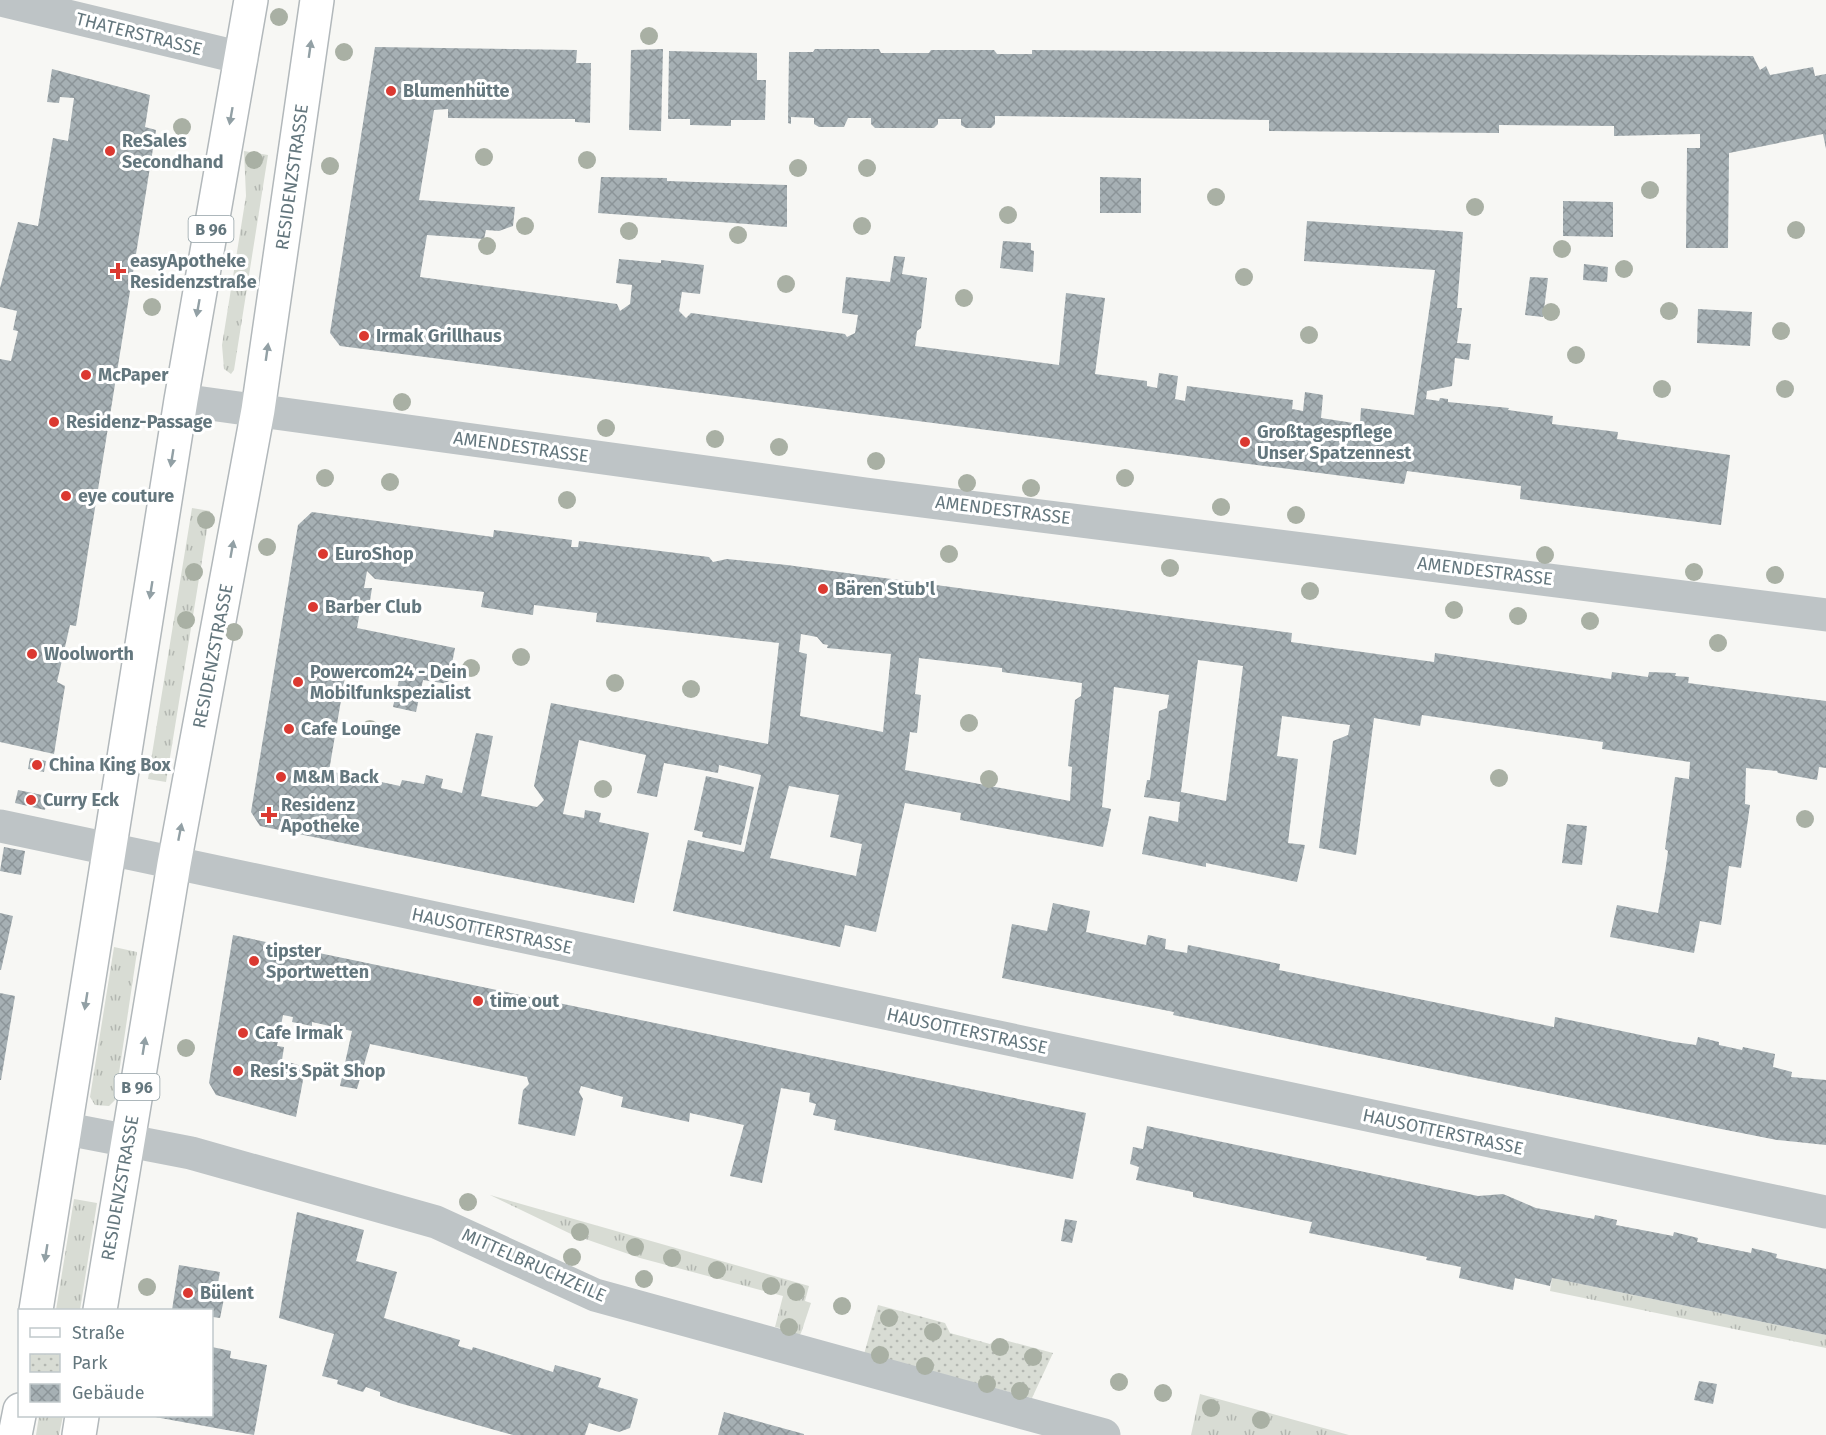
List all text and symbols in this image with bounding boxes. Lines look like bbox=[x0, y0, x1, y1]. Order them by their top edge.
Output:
street label: THATERSTRASSE bbox=[73, 8, 205, 60]
one-way arrow bbox=[306, 39, 315, 58]
place label: Blumenhütte bbox=[403, 80, 510, 102]
marker: Blumenhütte bbox=[384, 84, 398, 98]
street label: RESIDENZSTRASSE bbox=[271, 103, 313, 251]
one-way arrow bbox=[227, 106, 236, 125]
place label: ReSales Secondhand bbox=[122, 130, 224, 173]
marker: ReSales Secondhand bbox=[103, 144, 117, 158]
road number: B 96 bbox=[188, 216, 234, 242]
place label: easyApotheke Residenzstraße bbox=[130, 250, 257, 293]
marker: easyApotheke Residenzstraße bbox=[111, 264, 125, 278]
one-way arrow bbox=[193, 298, 202, 317]
place label: Irmak Grillhaus bbox=[376, 325, 502, 347]
marker: Irmak Grillhaus bbox=[357, 329, 371, 343]
one-way arrow bbox=[262, 343, 271, 362]
place label: McPaper bbox=[98, 364, 169, 386]
marker: McPaper bbox=[79, 368, 93, 382]
place label: Residenz-Passage bbox=[66, 411, 213, 433]
marker: Residenz-Passage bbox=[47, 415, 61, 429]
place label: Großtagespflege Unser Spatzennest bbox=[1257, 421, 1412, 464]
street label: AMENDESTRASSE bbox=[452, 427, 590, 467]
marker: Großtagespflege Unser Spatzennest bbox=[1238, 435, 1252, 449]
one-way arrow bbox=[167, 449, 176, 468]
place label: eye couture bbox=[78, 485, 174, 507]
marker: eye couture bbox=[59, 489, 73, 503]
street label: AMENDESTRASSE bbox=[934, 491, 1072, 529]
one-way arrow bbox=[228, 539, 237, 558]
place label: EuroShop bbox=[335, 543, 414, 565]
marker: EuroShop bbox=[316, 547, 330, 561]
street label: AMENDESTRASSE bbox=[1416, 552, 1554, 590]
place label: Bären Stub'l bbox=[835, 578, 936, 600]
one-way arrow bbox=[146, 580, 155, 599]
street label: RESIDENZSTRASSE bbox=[188, 582, 238, 730]
marker: Bären Stub'l bbox=[816, 582, 830, 596]
place label: Barber Club bbox=[325, 596, 422, 618]
marker: Barber Club bbox=[306, 600, 320, 614]
place label: Woolworth bbox=[44, 643, 134, 665]
marker: Woolworth bbox=[25, 647, 39, 661]
place label: Powercom24 - Dein Mobilfunkspezialist bbox=[310, 661, 472, 704]
marker: Powercom24 - Dein Mobilfunkspezialist bbox=[291, 675, 305, 689]
place label: Cafe Lounge bbox=[301, 718, 401, 740]
marker: Cafe Lounge bbox=[282, 722, 296, 736]
place label: China King Box bbox=[49, 754, 172, 776]
marker: China King Box bbox=[30, 758, 44, 772]
place label: M&M Back bbox=[293, 766, 380, 788]
marker: M&M Back bbox=[274, 770, 288, 784]
place label: Curry Eck bbox=[43, 789, 120, 811]
marker: Curry Eck bbox=[24, 793, 38, 807]
place label: Residenz Apotheke bbox=[280, 794, 360, 837]
marker: Residenz Apotheke bbox=[262, 808, 276, 822]
one-way arrow bbox=[176, 822, 185, 841]
street label: HAUSOTTERSTRASSE bbox=[410, 903, 574, 959]
place label: tipster Sportwetten bbox=[266, 940, 369, 983]
marker: tipster Sportwetten bbox=[247, 954, 261, 968]
place label: time out bbox=[490, 990, 560, 1012]
one-way arrow bbox=[81, 992, 90, 1011]
marker: time out bbox=[471, 994, 485, 1008]
street label: HAUSOTTERSTRASSE bbox=[885, 1003, 1049, 1059]
place label: Cafe Irmak bbox=[255, 1022, 344, 1044]
marker: Cafe Irmak bbox=[236, 1026, 250, 1040]
one-way arrow bbox=[140, 1036, 149, 1055]
place label: Resi's Spät Shop bbox=[250, 1060, 386, 1082]
marker: Resi's Spät Shop bbox=[231, 1064, 245, 1078]
road number: B 96 bbox=[114, 1074, 160, 1100]
street label: HAUSOTTERSTRASSE bbox=[1361, 1104, 1525, 1160]
street label: RESIDENZSTRASSE bbox=[96, 1114, 144, 1262]
street label: MITTELBRUCHZEILE bbox=[459, 1223, 609, 1307]
one-way arrow bbox=[41, 1243, 50, 1262]
place label: Bülent bbox=[200, 1282, 255, 1304]
marker: Bülent bbox=[181, 1286, 195, 1300]
legend bbox=[18, 1309, 213, 1417]
text: Straße bbox=[72, 1322, 125, 1344]
text: Park bbox=[72, 1352, 108, 1374]
text: Gebäude bbox=[72, 1382, 145, 1404]

